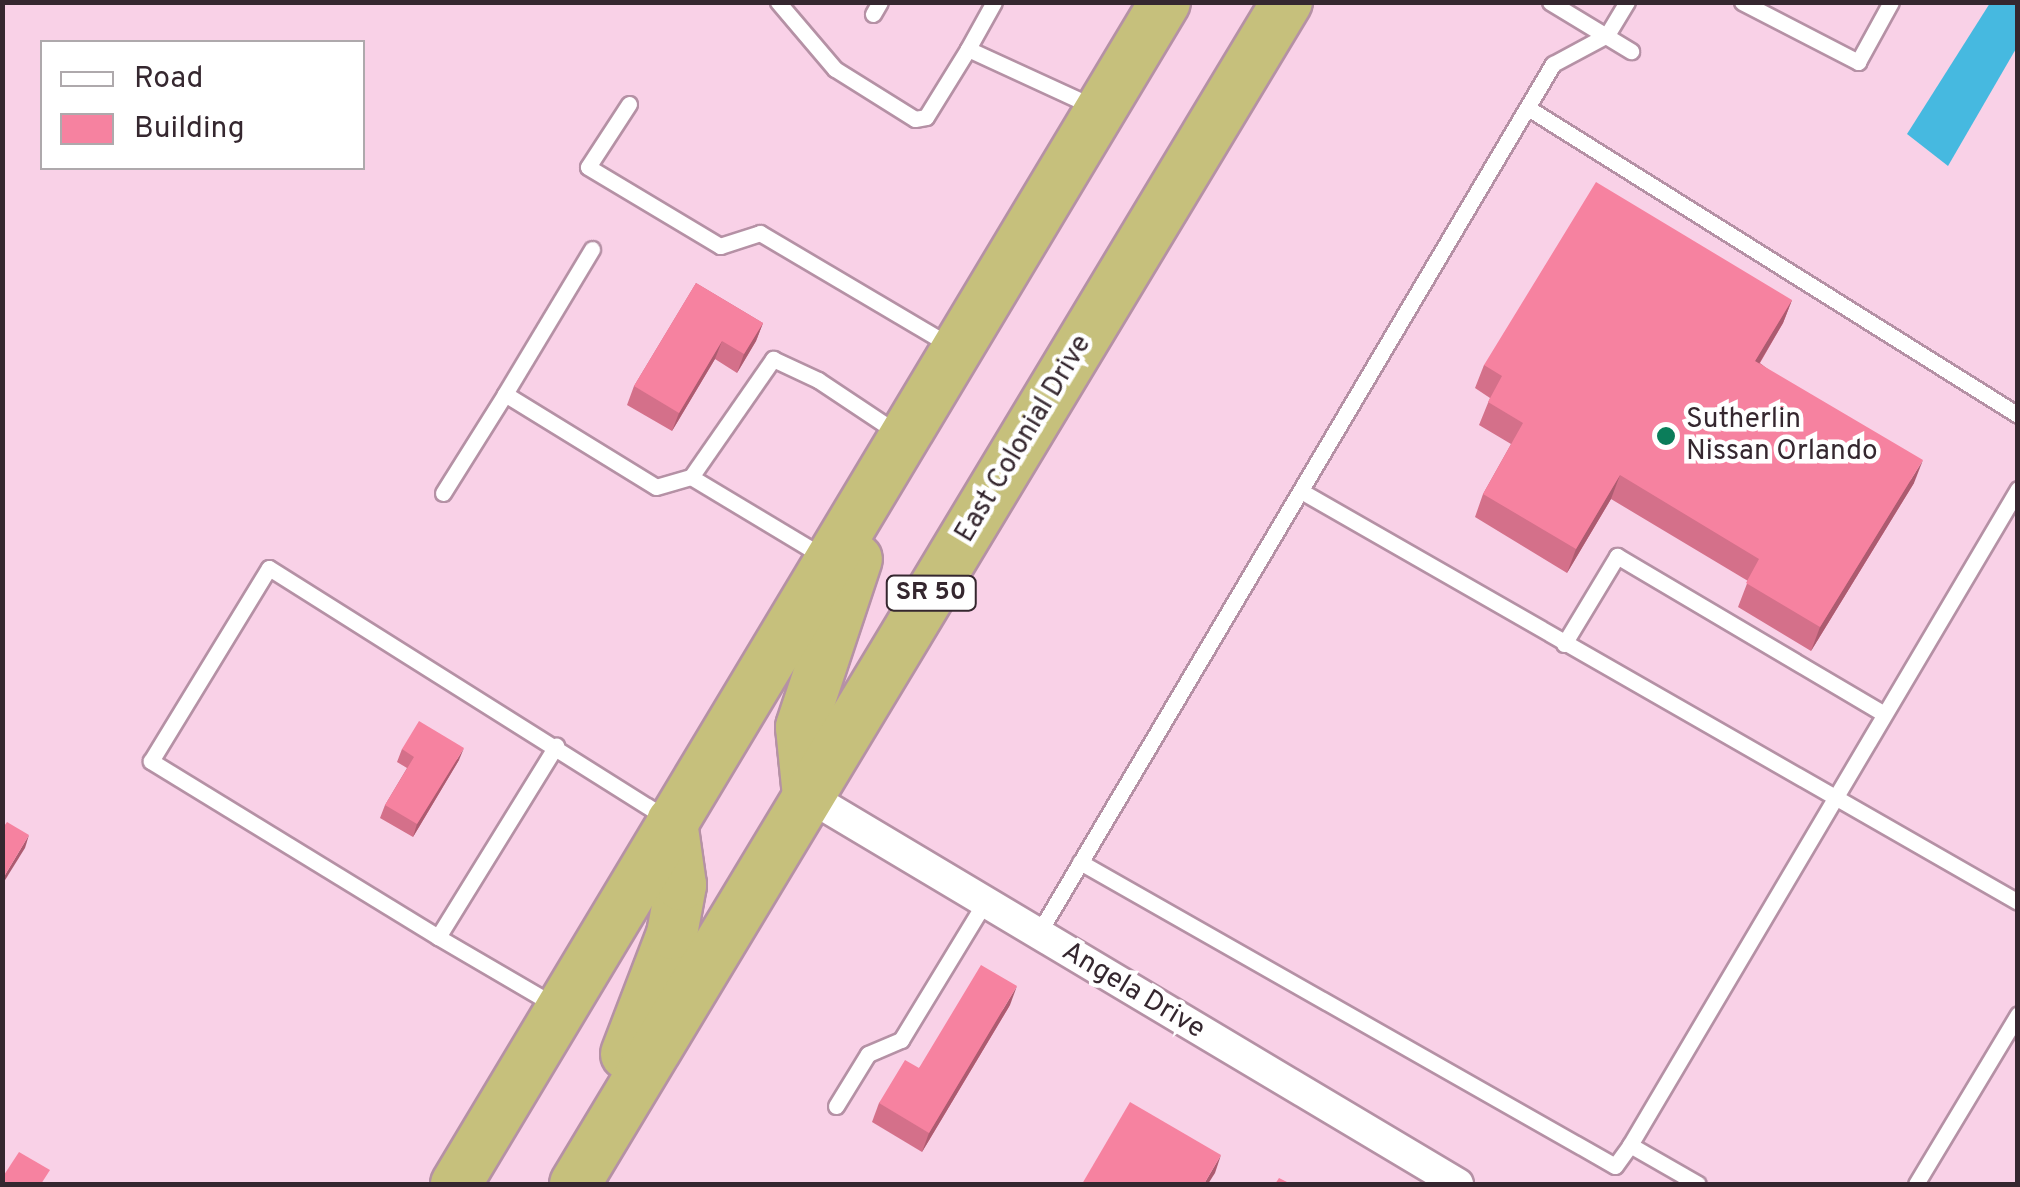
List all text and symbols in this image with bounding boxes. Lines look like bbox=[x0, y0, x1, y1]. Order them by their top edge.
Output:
legend bbox=[40, 40, 365, 170]
text: Road bbox=[134, 61, 203, 98]
text: Building bbox=[134, 111, 245, 148]
street label: East Colonial Drive bbox=[949, 329, 1099, 549]
place label: Sutherlin Nissan Orlando bbox=[1686, 403, 1878, 469]
marker: Sutherlin Nissan Orlando bbox=[1655, 425, 1677, 447]
road number: SR 50 bbox=[884, 573, 978, 613]
street label: Angela Drive bbox=[1055, 935, 1211, 1047]

